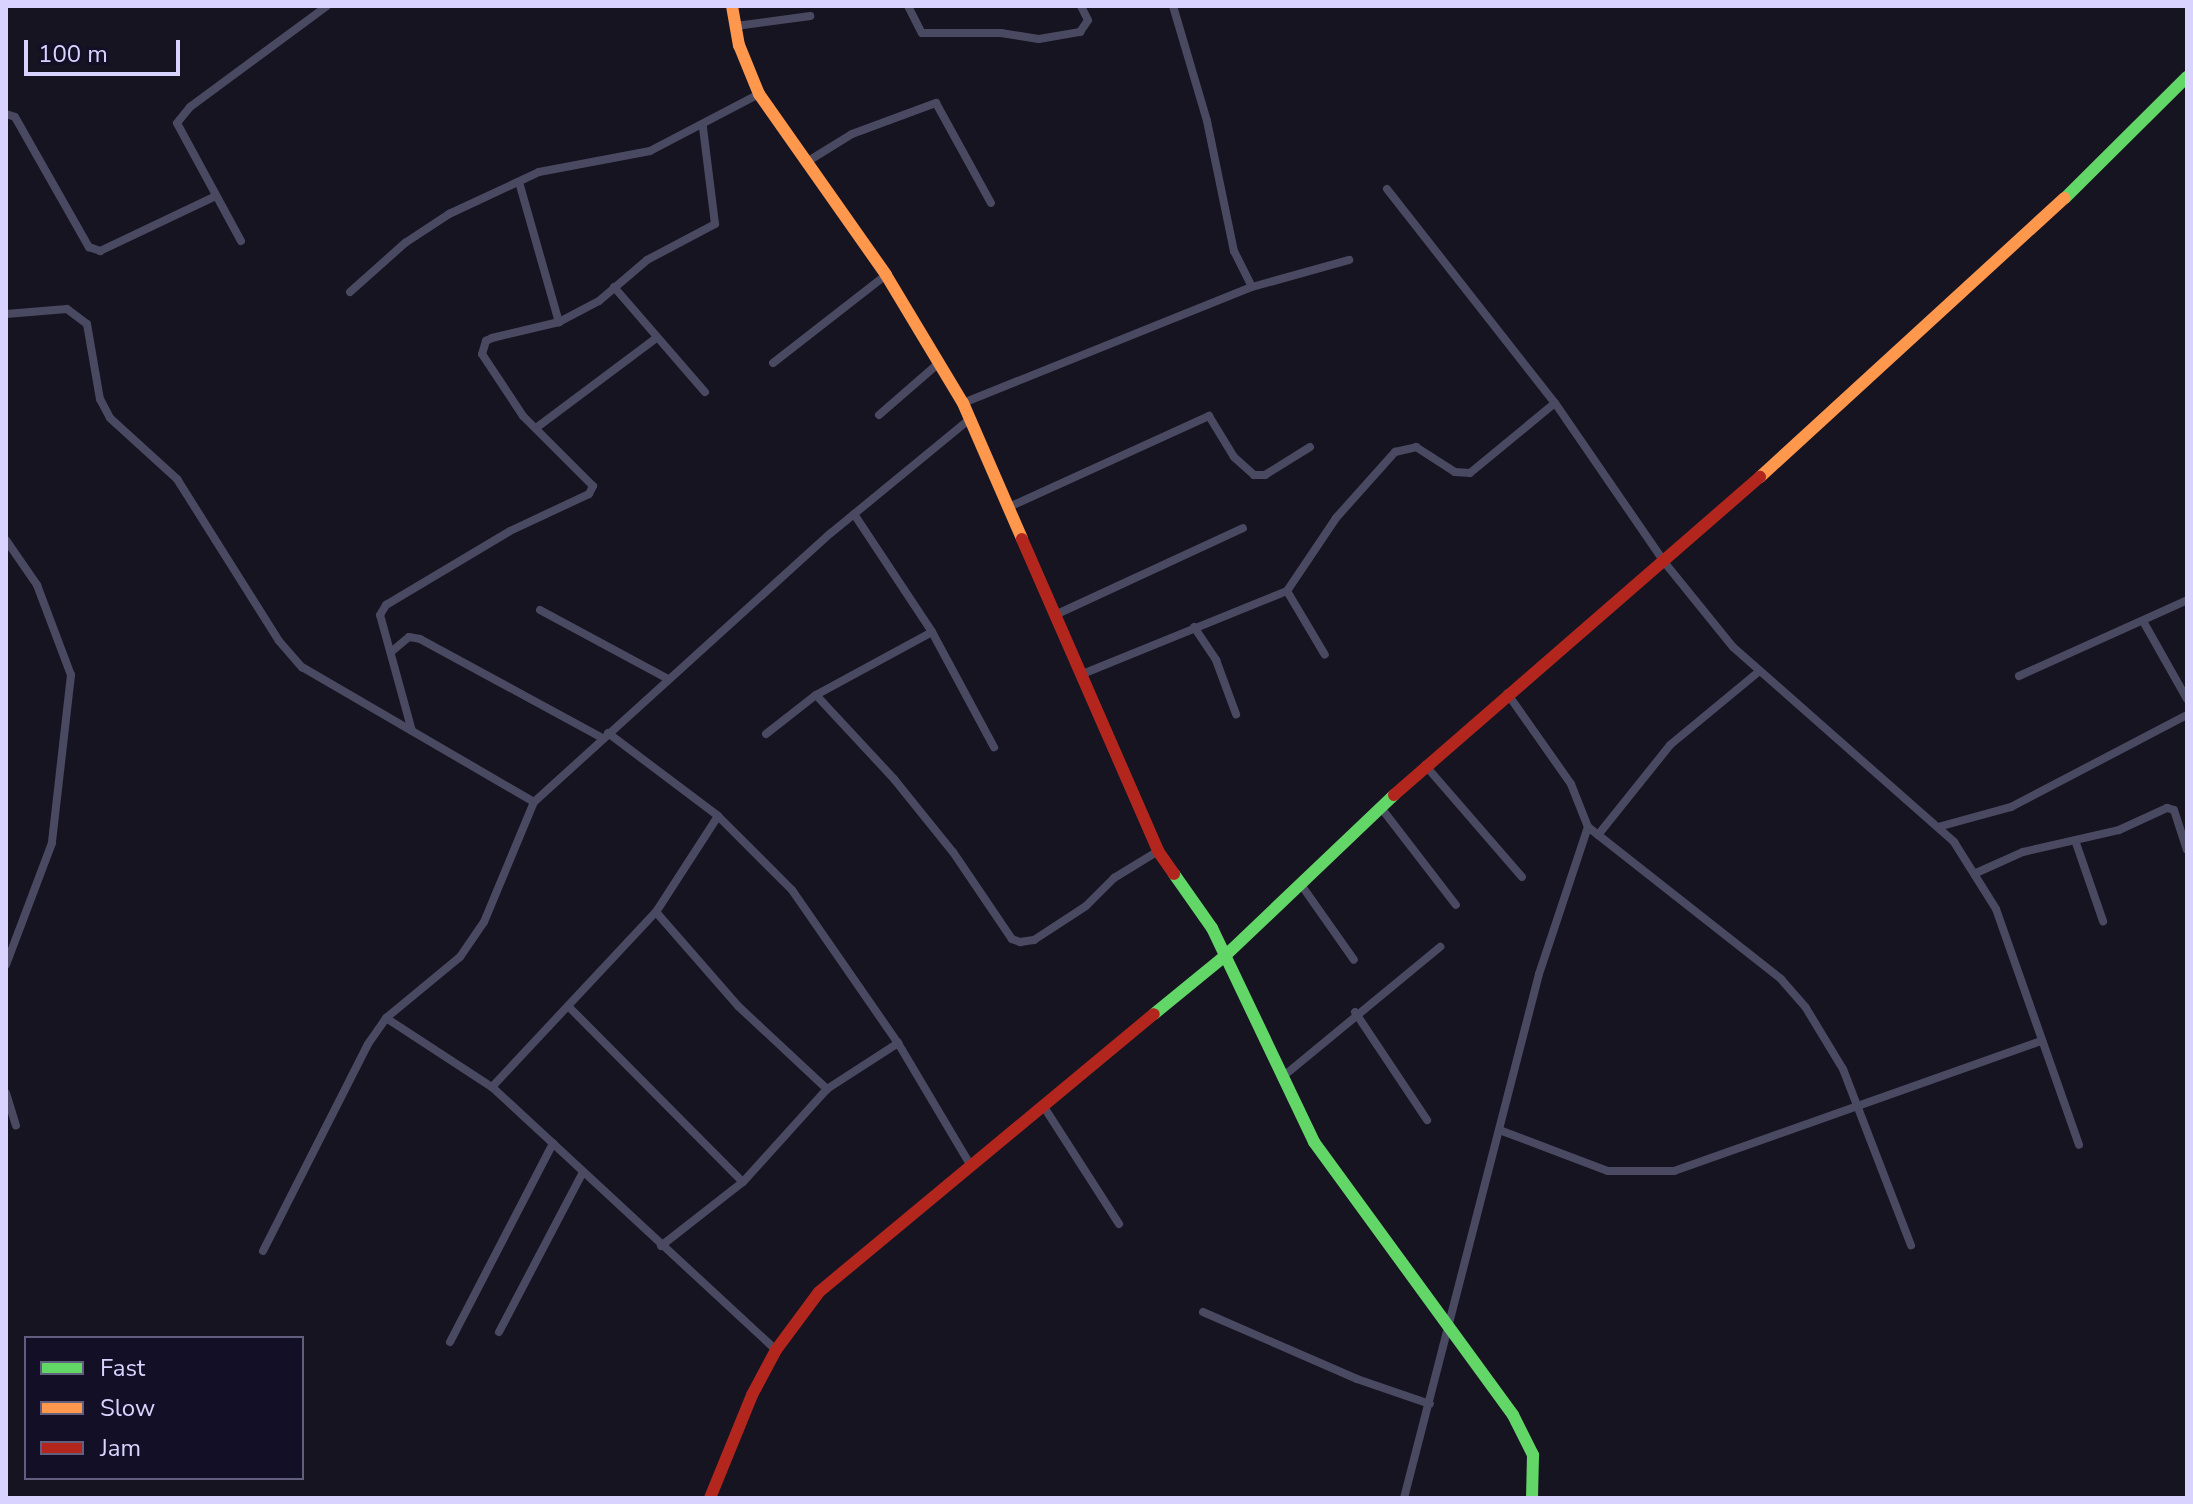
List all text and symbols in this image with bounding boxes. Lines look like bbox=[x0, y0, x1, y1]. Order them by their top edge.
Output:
scale bar bbox=[28, 24, 184, 74]
text: 100 m bbox=[38, 38, 108, 70]
legend bbox=[24, 1336, 304, 1480]
text: Fast bbox=[100, 1352, 145, 1384]
text: Slow bbox=[100, 1392, 155, 1424]
text: Jam bbox=[100, 1432, 141, 1464]

